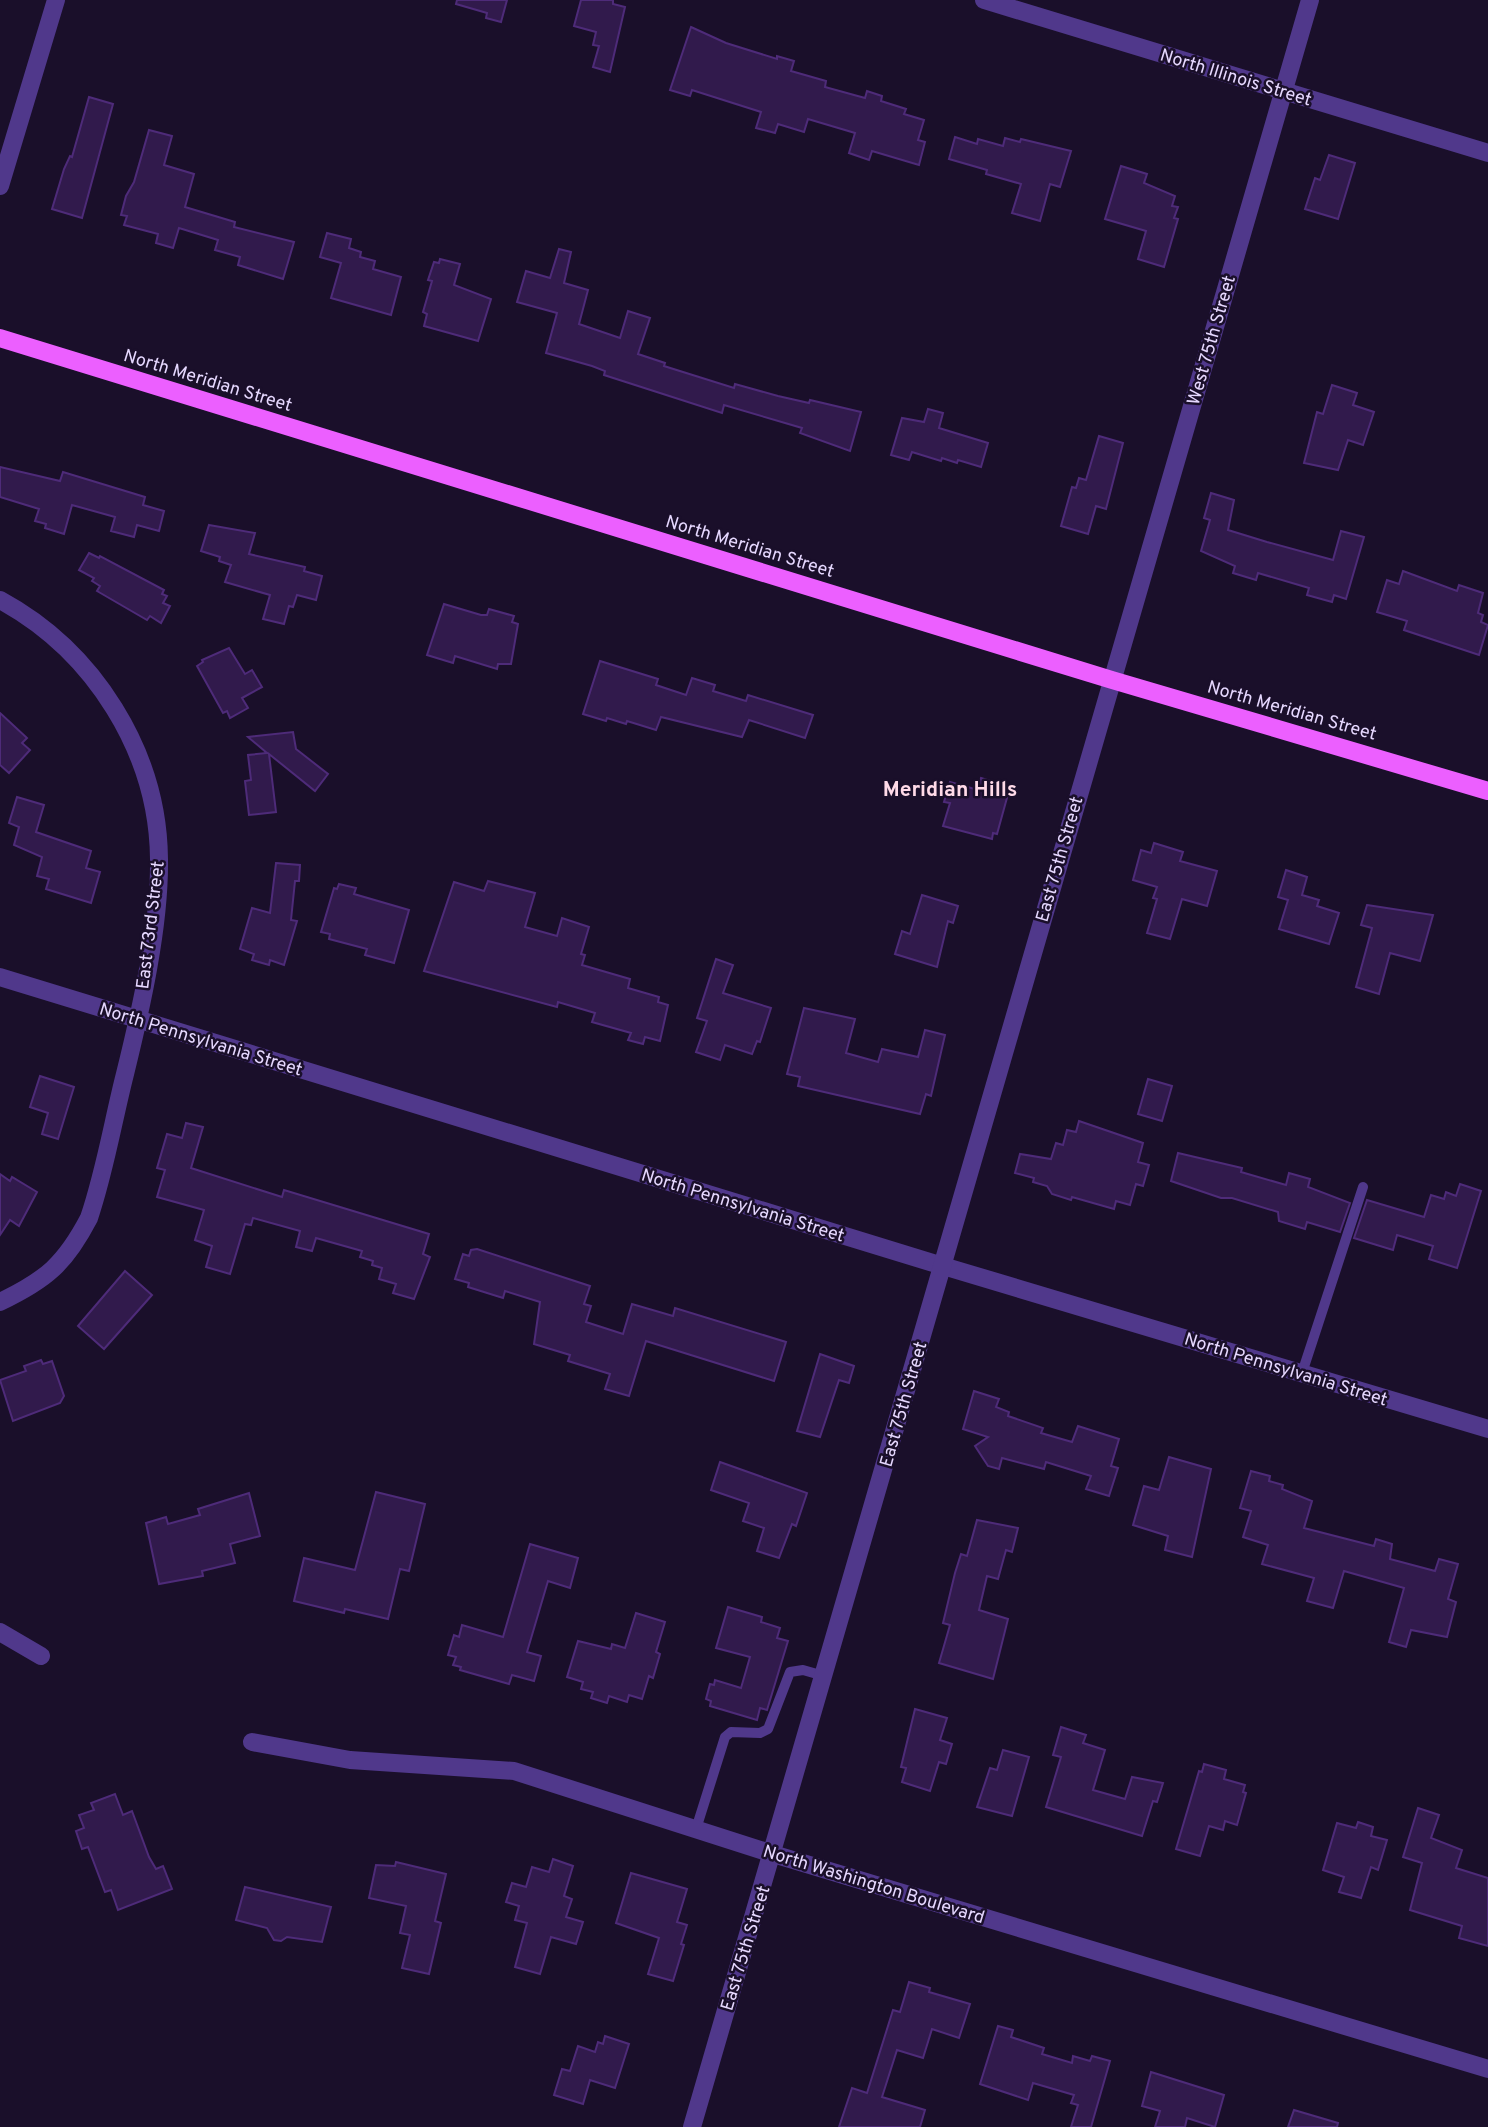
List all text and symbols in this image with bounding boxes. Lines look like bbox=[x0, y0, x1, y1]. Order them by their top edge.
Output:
street label: North Illinois Street bbox=[1157, 44, 1314, 112]
street label: West 75th Street bbox=[1183, 273, 1242, 408]
street label: North Meridian Street bbox=[121, 345, 295, 418]
street label: North Meridian Street bbox=[663, 511, 837, 584]
street label: North Meridian Street bbox=[1204, 676, 1379, 747]
district label: Meridian Hills bbox=[883, 777, 1017, 804]
street label: East 75th Street bbox=[1032, 794, 1089, 925]
street label: East 73rd Street bbox=[132, 860, 171, 991]
street label: North Pennsylvania Street bbox=[96, 999, 305, 1082]
street label: North Pennsylvania Street bbox=[638, 1165, 847, 1248]
street label: North Pennsylvania Street bbox=[1181, 1329, 1390, 1412]
street label: East 75th Street bbox=[876, 1339, 933, 1470]
street label: North Washington Boulevard bbox=[760, 1841, 987, 1930]
street label: East 75th Street bbox=[716, 1883, 776, 2014]

